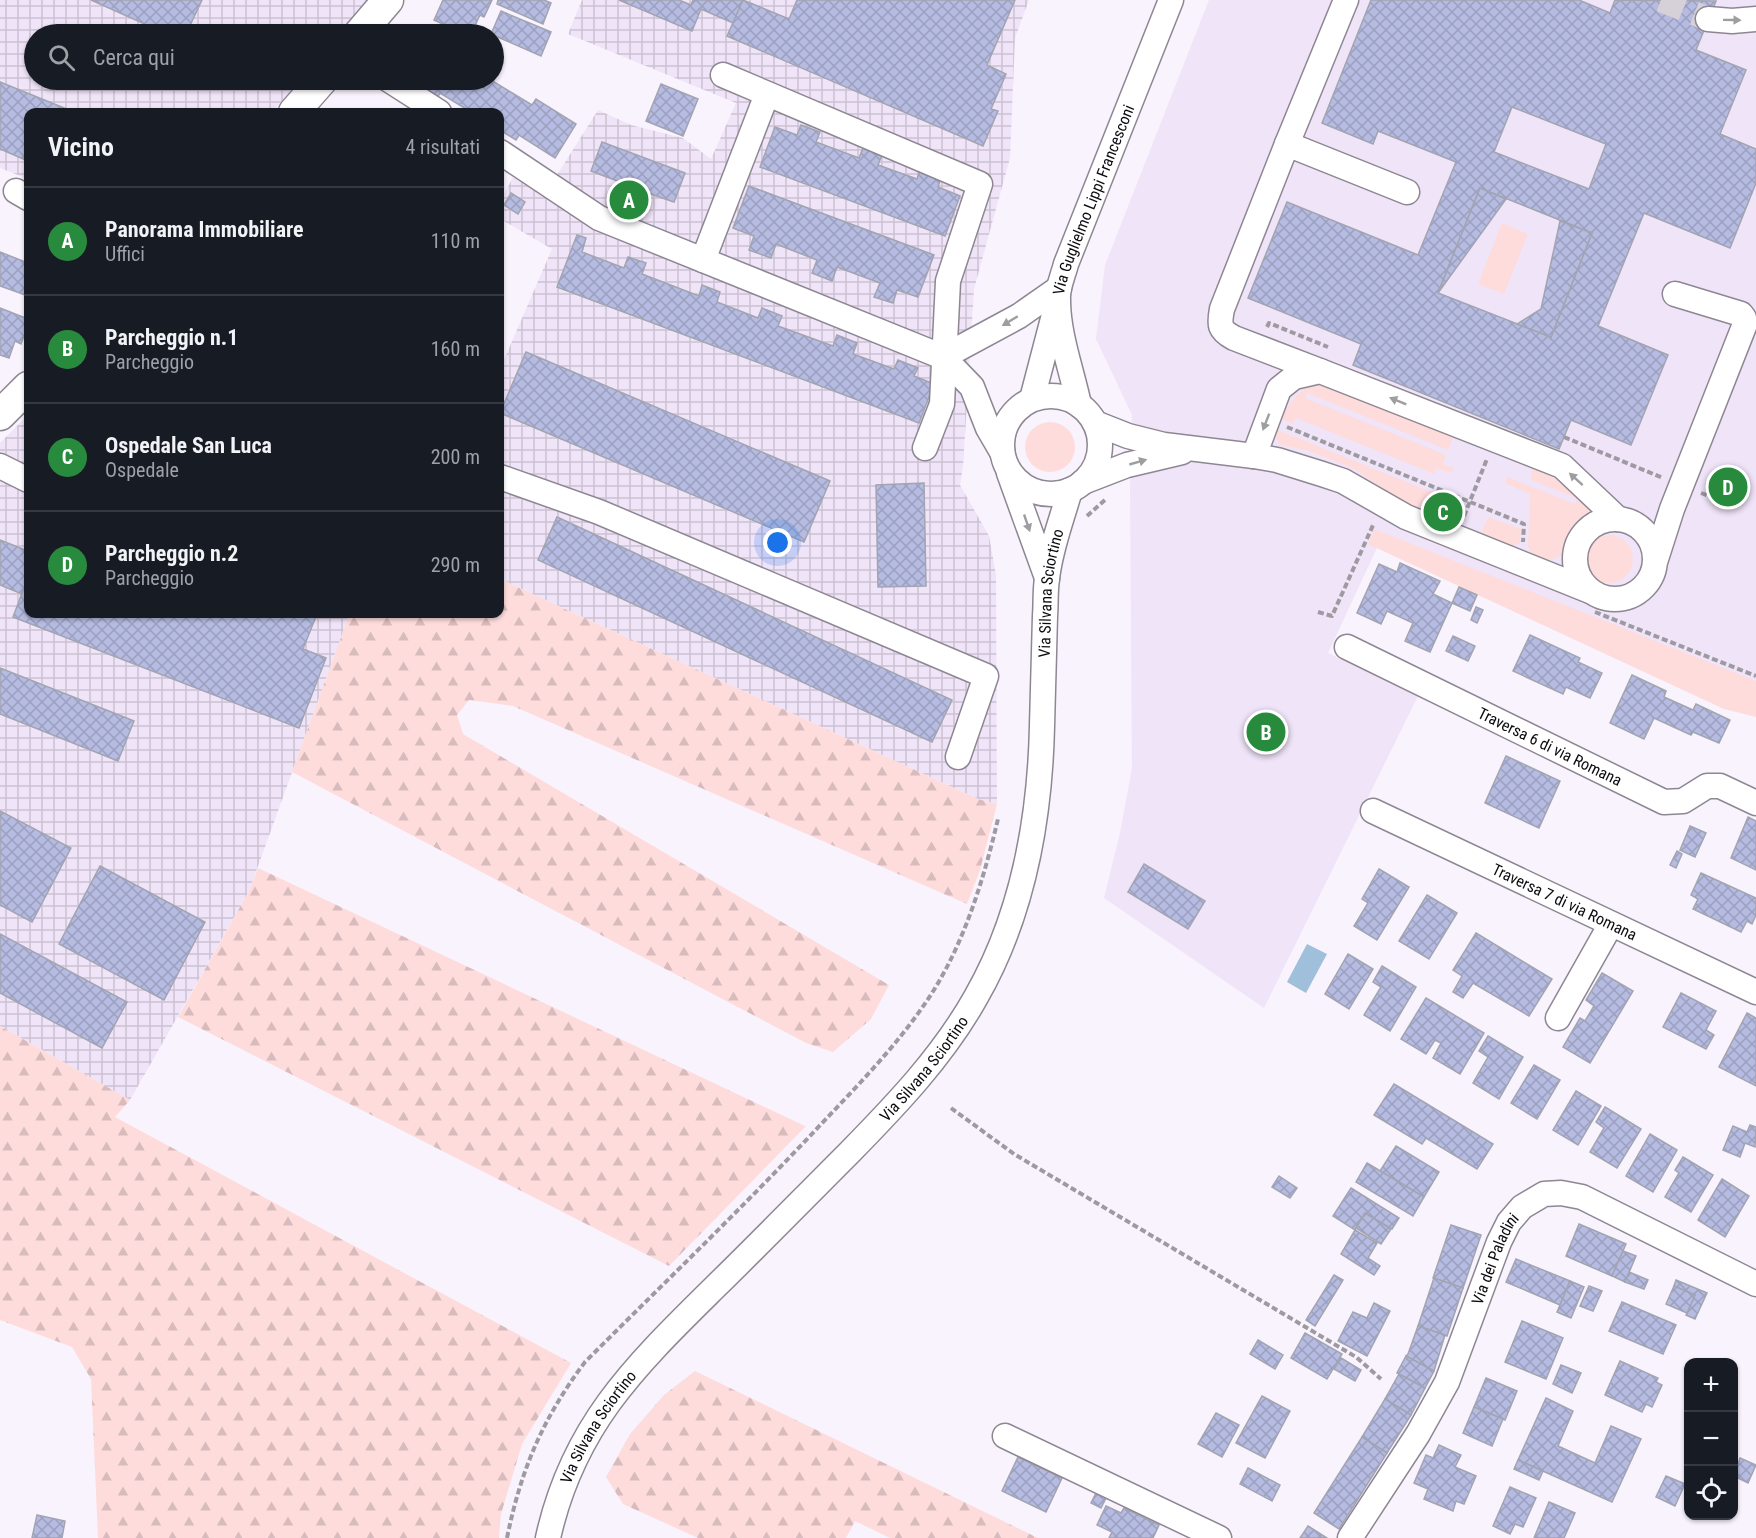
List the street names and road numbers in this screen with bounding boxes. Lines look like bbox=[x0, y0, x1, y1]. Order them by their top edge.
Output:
street label: Via Guglielmo Lippi Francesconi bbox=[1048, 102, 1138, 296]
street label: Via Silvana Sciortino bbox=[1034, 526, 1067, 658]
street label: Traversa 6 di via Romana bbox=[1475, 703, 1625, 790]
street label: Traversa 7 di via Romana bbox=[1489, 859, 1640, 944]
street label: Via Silvana Sciortino bbox=[875, 1012, 972, 1125]
street label: Via dei Paladini bbox=[1467, 1209, 1522, 1307]
street label: Via Silvana Sciortino bbox=[556, 1366, 640, 1486]

